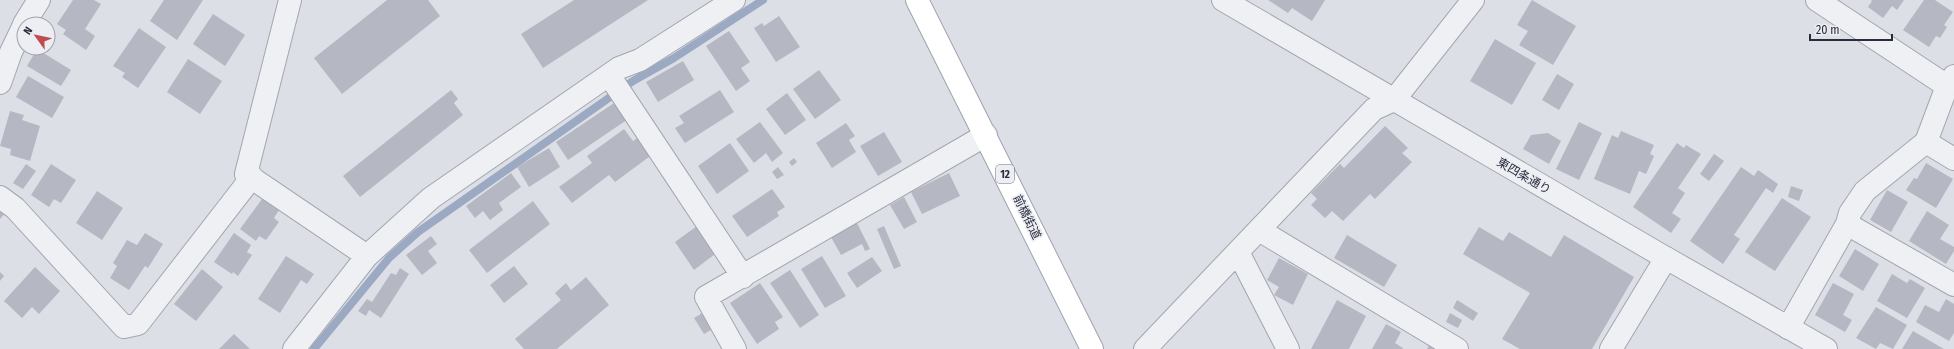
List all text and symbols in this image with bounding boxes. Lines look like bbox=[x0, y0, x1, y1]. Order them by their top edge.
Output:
north arrow bbox=[16, 16, 56, 56]
scale bar bbox=[1810, 16, 1892, 42]
text: 20 m bbox=[1816, 23, 1840, 37]
text: N bbox=[21, 25, 35, 37]
street label: 東四条通り bbox=[1495, 155, 1553, 197]
road number: 12 bbox=[996, 165, 1014, 183]
street label: 前橋街道 bbox=[1010, 192, 1044, 242]

